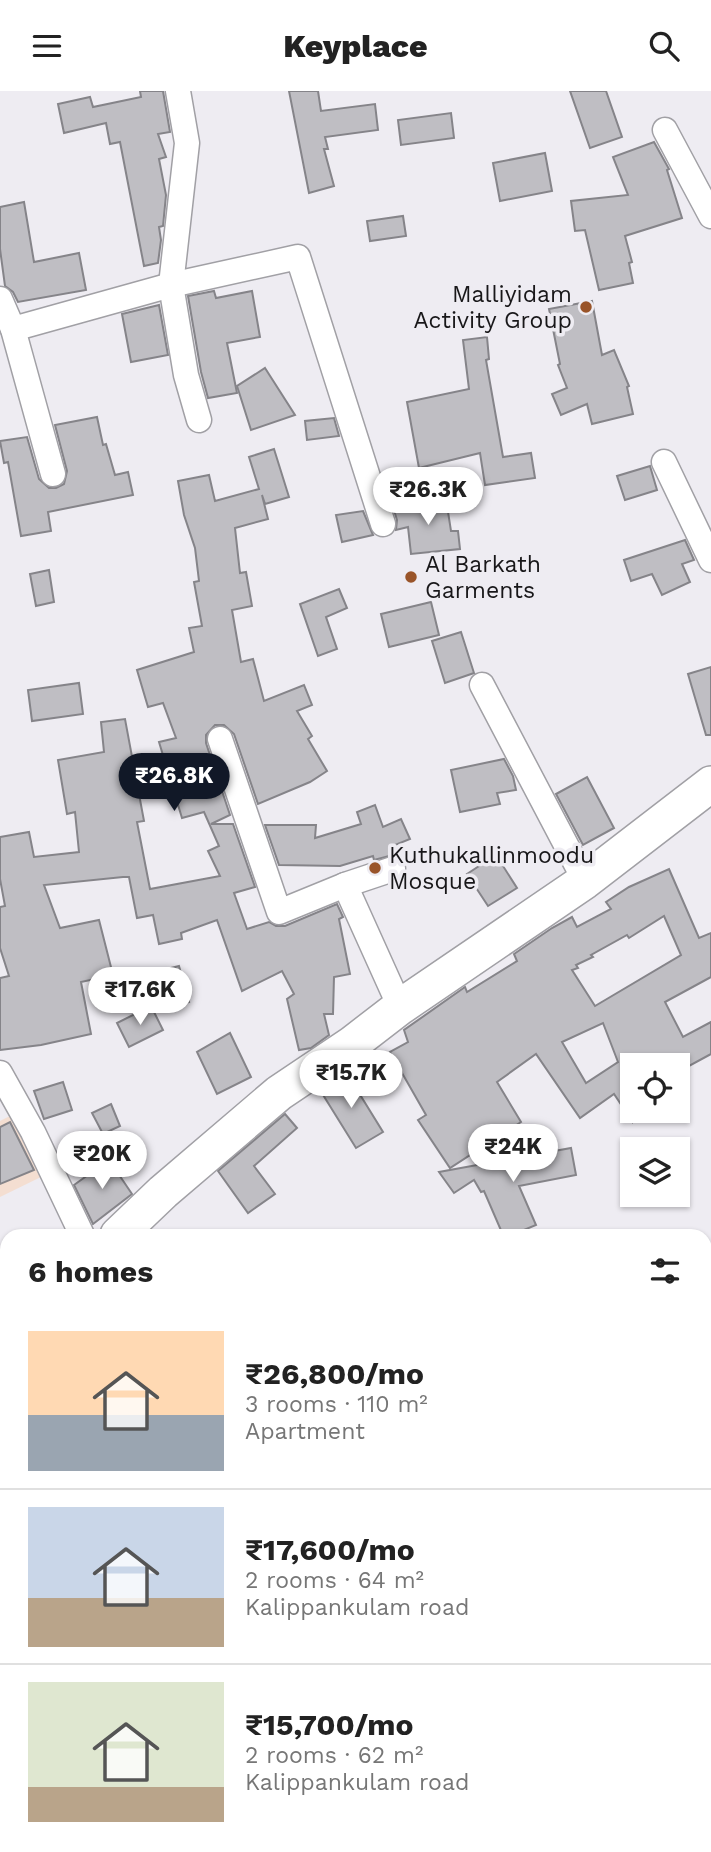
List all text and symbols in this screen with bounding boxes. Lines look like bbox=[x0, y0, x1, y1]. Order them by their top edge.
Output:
icon: menu bbox=[28, 27, 66, 65]
text: Keyplace bbox=[283, 27, 428, 65]
icon: search bbox=[645, 27, 683, 65]
place label: Malliyidam Activity Group bbox=[413, 281, 572, 334]
marker: Malliyidam Activity Group bbox=[578, 299, 594, 315]
pin: ₹26.3K bbox=[371, 467, 485, 527]
text: ₹26.3K bbox=[389, 476, 467, 503]
place label: Al Barkath Garments bbox=[425, 551, 541, 604]
marker: Al Barkath Garments bbox=[403, 569, 419, 585]
pin: ₹26.8K bbox=[117, 753, 231, 813]
text: ₹26.8K bbox=[135, 762, 213, 789]
place label: Kuthukallinmoodu Mosque bbox=[389, 842, 594, 895]
marker: Kuthukallinmoodu Mosque bbox=[367, 860, 383, 876]
pin: ₹17.6K bbox=[83, 967, 197, 1027]
text: ₹17.6K bbox=[104, 976, 176, 1003]
pin: ₹15.7K bbox=[294, 1051, 408, 1110]
map controls bbox=[620, 1053, 690, 1207]
button: locate bbox=[620, 1053, 690, 1123]
text: ₹15.7K bbox=[315, 1059, 387, 1086]
pin: ₹24K bbox=[472, 1125, 554, 1184]
pin: ₹20K bbox=[61, 1131, 143, 1191]
text: ₹24K bbox=[484, 1133, 542, 1160]
button: layers bbox=[620, 1137, 690, 1207]
text: ₹20K bbox=[73, 1140, 131, 1167]
icon: filters bbox=[646, 1252, 684, 1290]
text: 6 homes bbox=[28, 1254, 153, 1289]
text: ₹26,800/mo bbox=[245, 1356, 424, 1391]
icon: home bbox=[84, 1359, 168, 1443]
text: 3 rooms · 110 m² bbox=[245, 1391, 428, 1418]
text: Apartment bbox=[245, 1418, 365, 1445]
text: ₹17,600/mo bbox=[245, 1532, 415, 1567]
icon: home bbox=[84, 1535, 168, 1619]
text: 2 rooms · 64 m² bbox=[245, 1567, 424, 1594]
text: Kalippankulam road bbox=[245, 1594, 469, 1621]
text: ₹15,700/mo bbox=[245, 1707, 413, 1742]
icon: home bbox=[84, 1710, 168, 1794]
text: 2 rooms · 62 m² bbox=[245, 1742, 423, 1769]
text: Kalippankulam road bbox=[245, 1769, 469, 1796]

